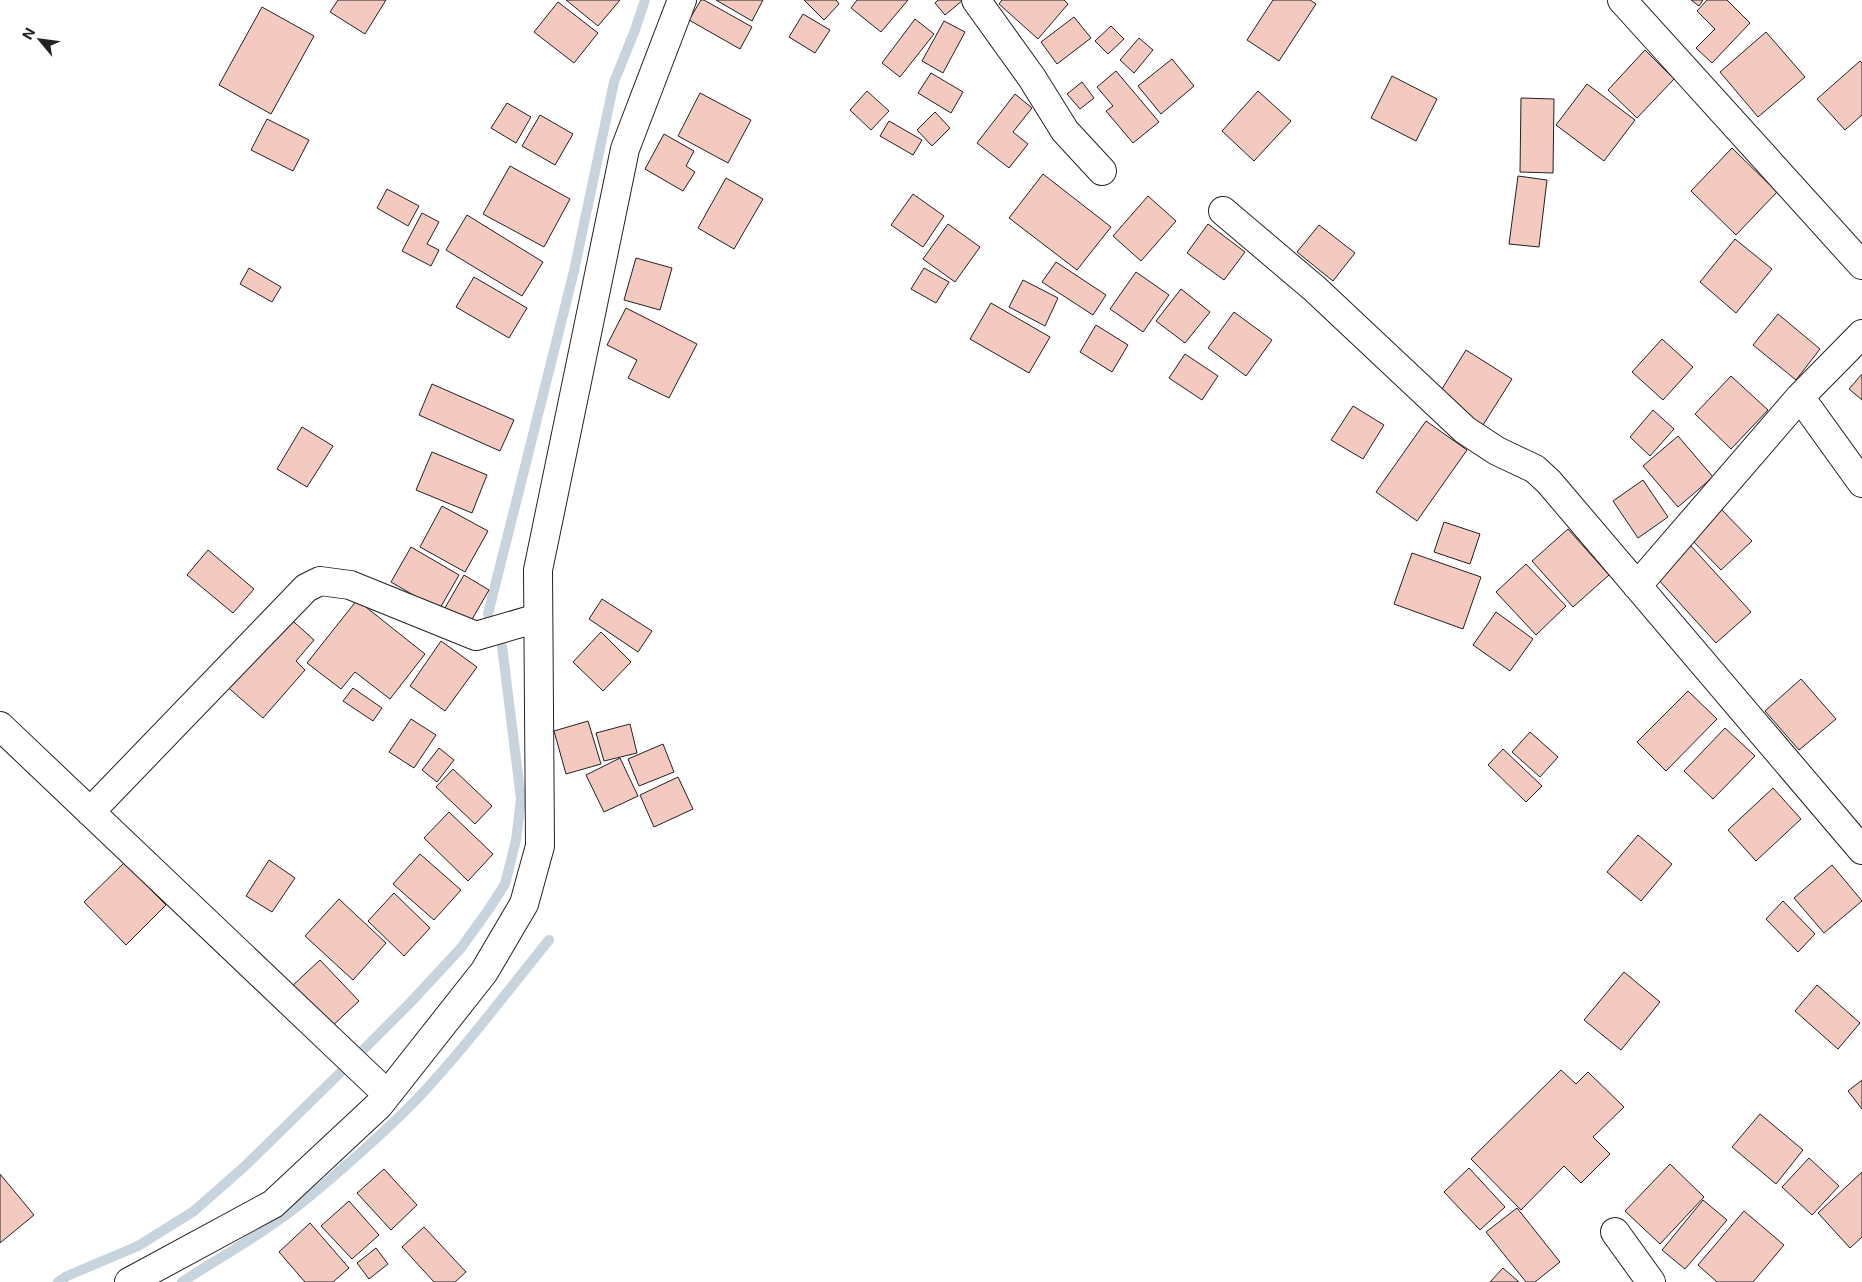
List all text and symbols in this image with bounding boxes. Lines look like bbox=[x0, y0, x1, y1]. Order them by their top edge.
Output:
north arrow bbox=[15, 15, 65, 65]
text: N bbox=[18, 25, 38, 42]

